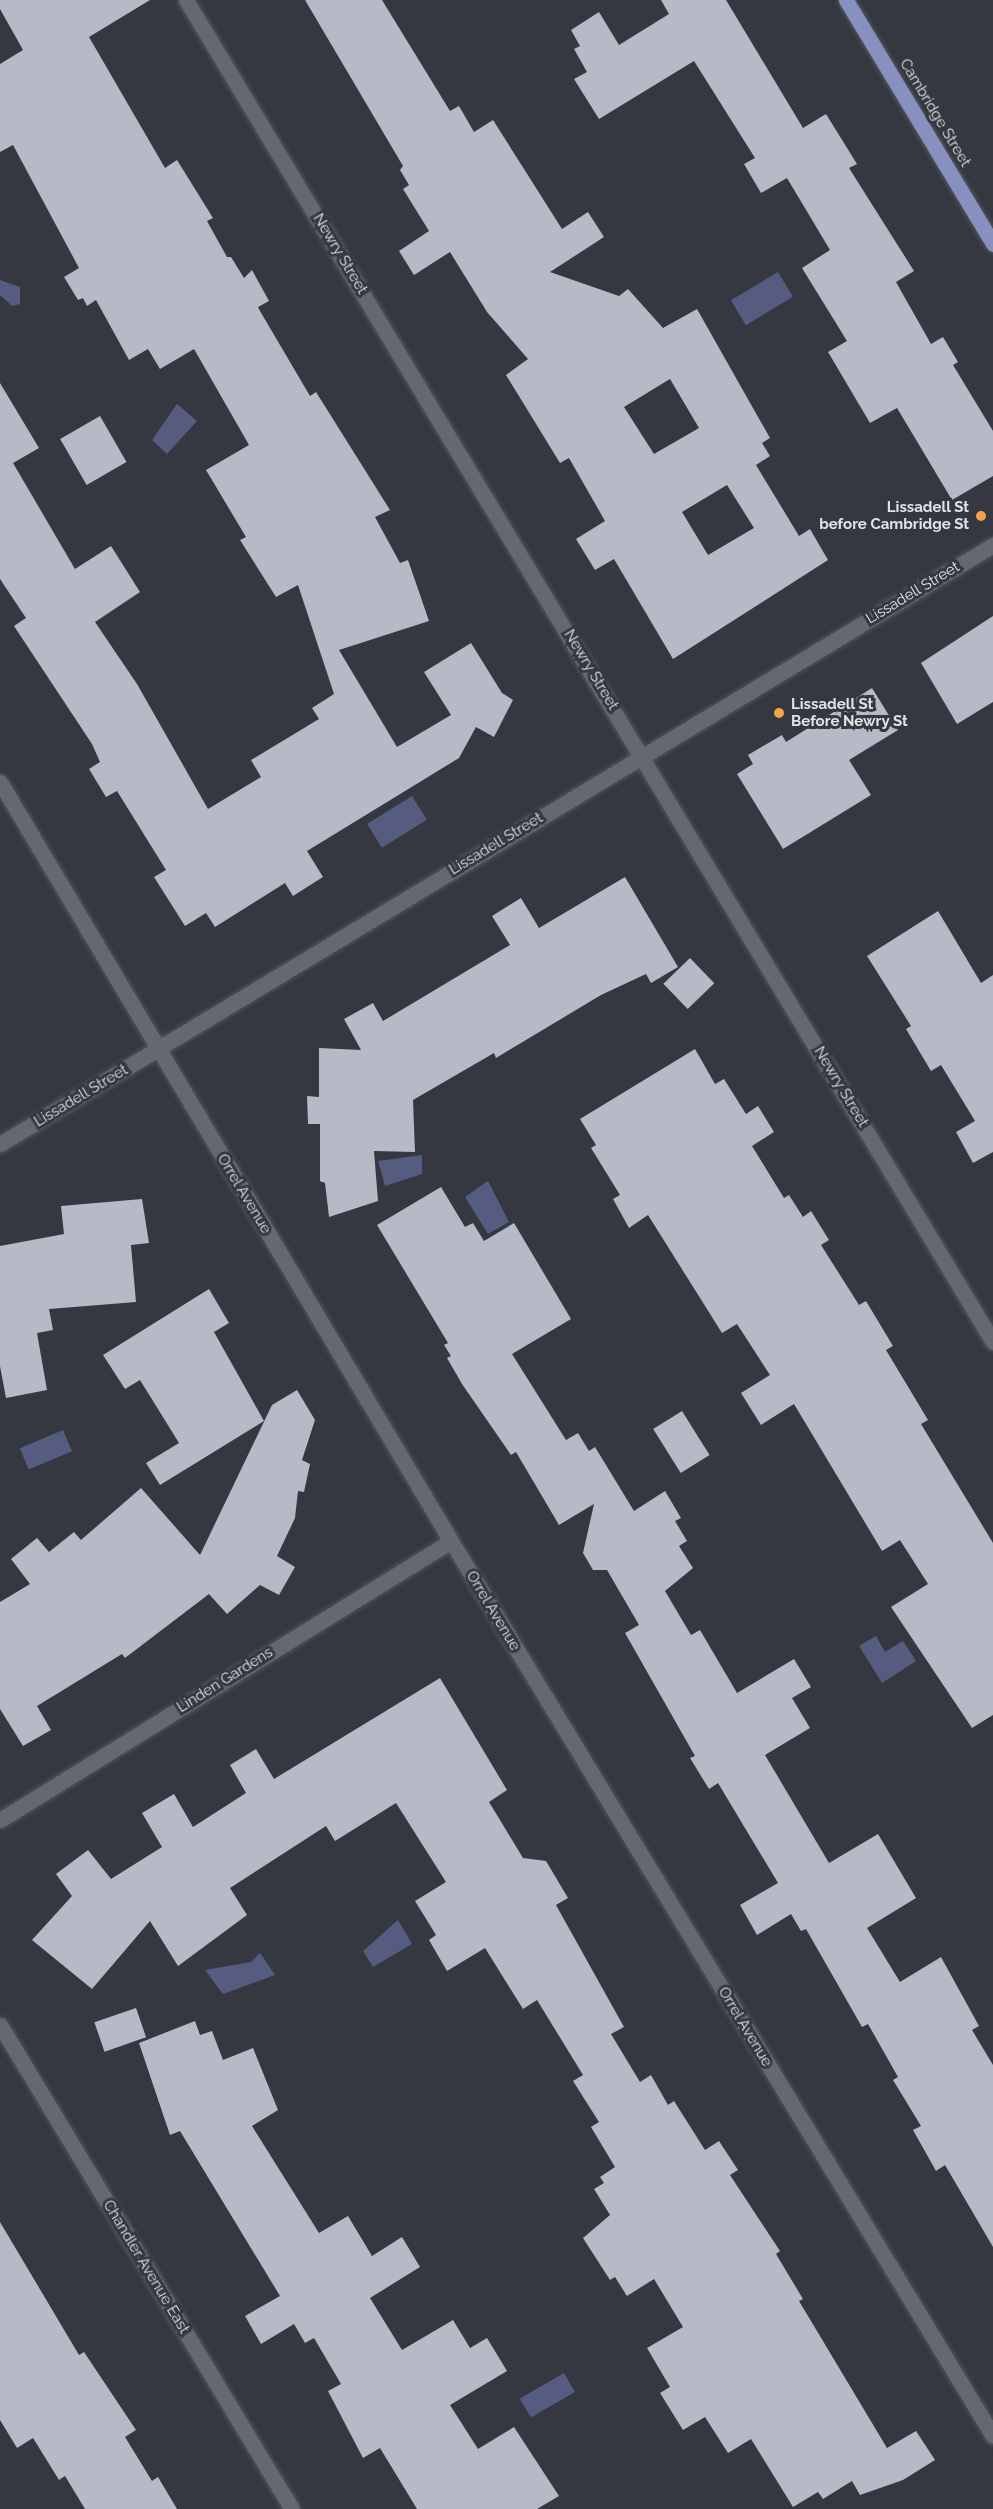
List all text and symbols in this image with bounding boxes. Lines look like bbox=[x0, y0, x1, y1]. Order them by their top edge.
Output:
street label: Cambridge Street bbox=[896, 56, 974, 170]
street label: Newry Street bbox=[309, 210, 371, 298]
place label: Lissadell St before Cambridge St bbox=[819, 498, 969, 533]
marker: Lissadell St before Cambridge St bbox=[974, 509, 988, 523]
street label: Lissadell Street bbox=[863, 558, 963, 628]
street label: Newry Street bbox=[560, 626, 622, 714]
place label: Lissadell St Before Newry St bbox=[791, 695, 908, 730]
marker: Lissadell St Before Newry St bbox=[772, 706, 786, 720]
street label: Lissadell Street bbox=[446, 809, 546, 879]
street label: Newry Street bbox=[810, 1043, 872, 1131]
street label: Lissadell Street bbox=[31, 1061, 131, 1131]
street label: Orrel Avenue bbox=[213, 1150, 275, 1238]
street label: Orrel Avenue bbox=[462, 1567, 524, 1655]
street label: Linden Gardens bbox=[174, 1643, 276, 1717]
street label: Orrel Avenue bbox=[714, 1983, 776, 2071]
street label: Chandler Avenue East bbox=[99, 2197, 193, 2337]

